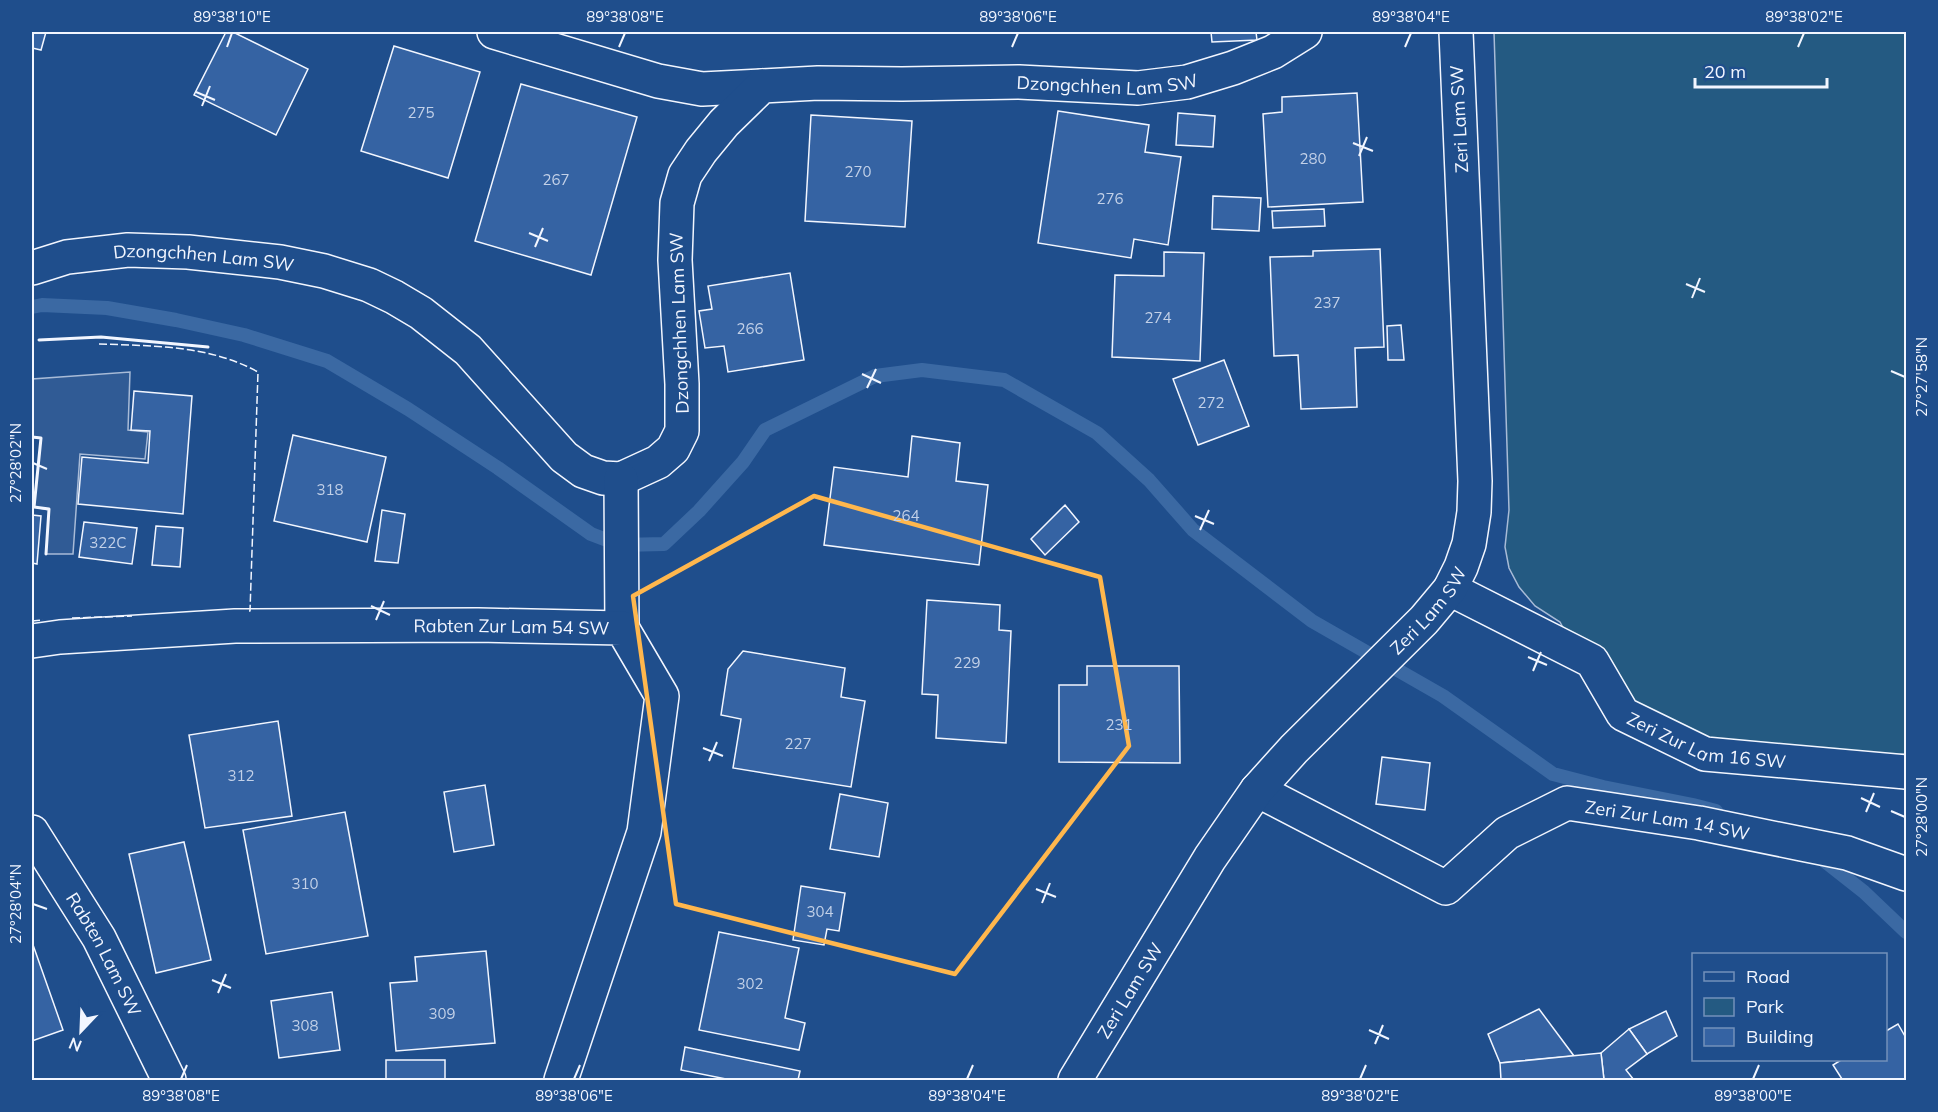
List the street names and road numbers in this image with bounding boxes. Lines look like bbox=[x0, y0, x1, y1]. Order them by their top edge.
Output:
street label: Zeri Lam SW bbox=[1445, 65, 1473, 173]
street label: Dzongchhen Lam SW bbox=[1016, 68, 1201, 100]
street label: Dzongchhen Lam SW bbox=[664, 232, 694, 414]
street label: Dzongchhen Lam SW bbox=[112, 238, 296, 276]
street label: Zeri Lam SW bbox=[1385, 563, 1471, 659]
street label: Rabten Zur Lam 54 SW bbox=[413, 613, 610, 639]
street label: Zeri Zur Lam 16 SW bbox=[1623, 706, 1787, 773]
street label: Zeri Zur Lam 14 SW bbox=[1584, 794, 1752, 845]
street label: Rabten Lam SW bbox=[61, 888, 147, 1020]
street label: Zeri Lam SW bbox=[1092, 938, 1167, 1042]

